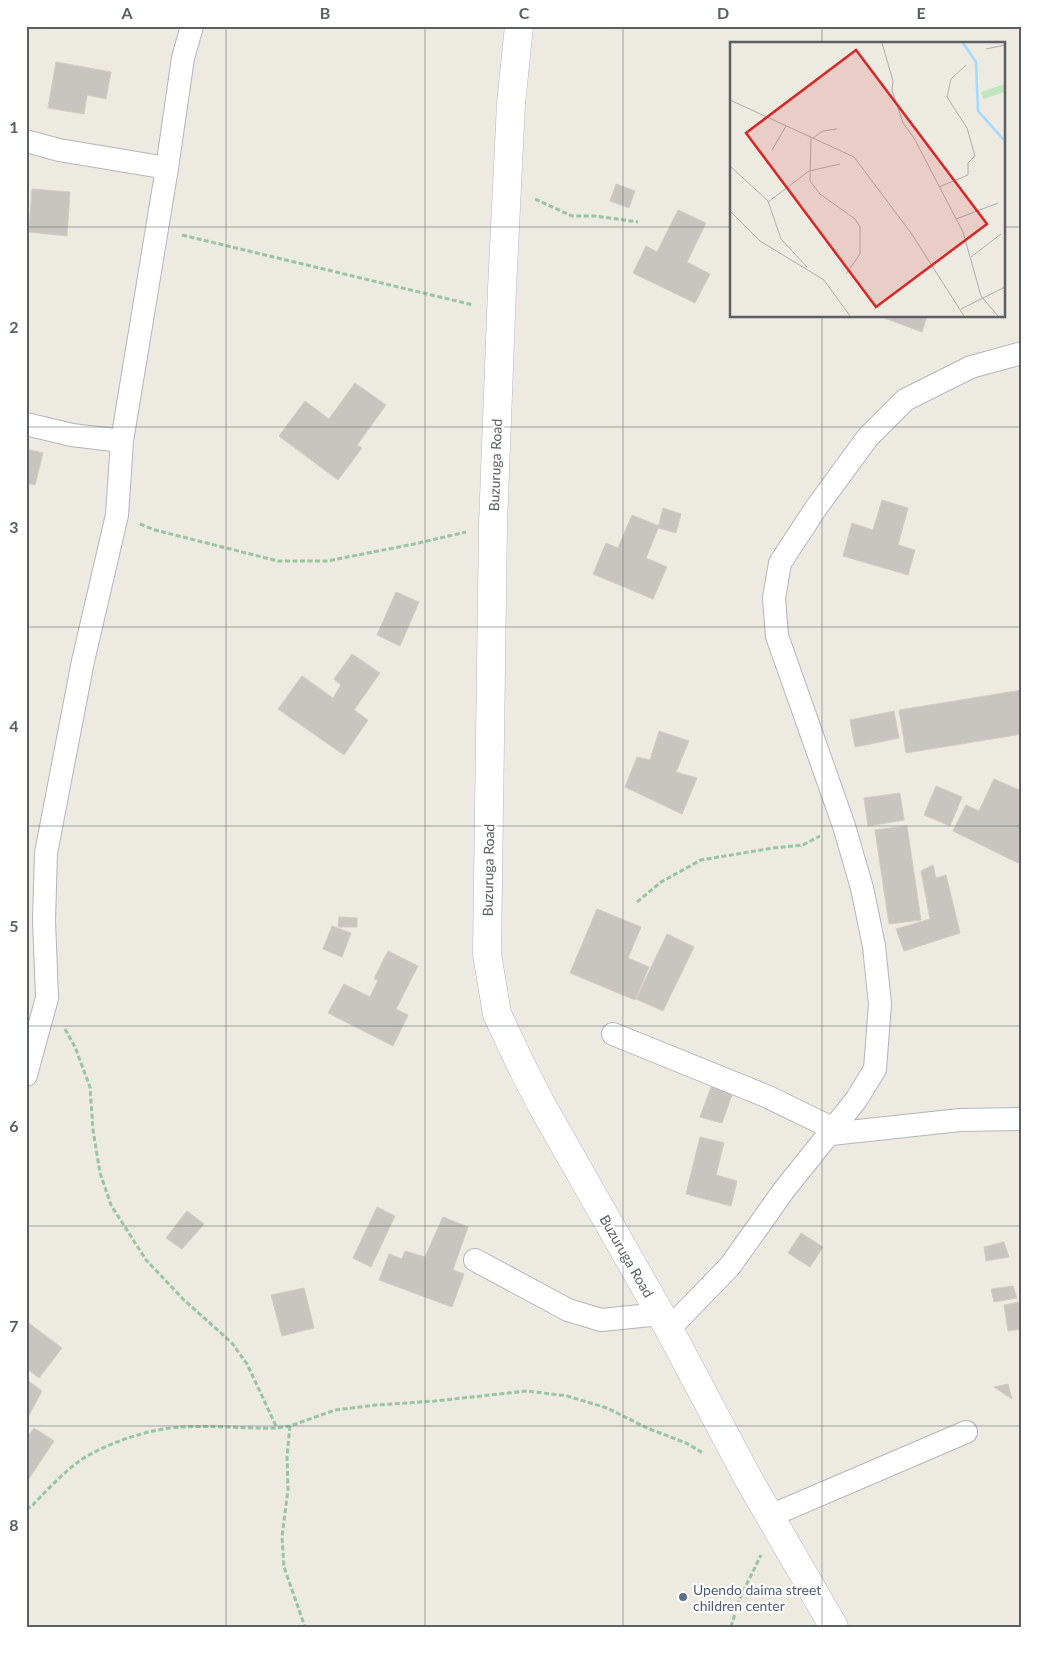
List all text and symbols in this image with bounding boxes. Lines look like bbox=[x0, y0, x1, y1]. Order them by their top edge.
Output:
text: A bbox=[120, 3, 133, 22]
text: B bbox=[320, 3, 330, 22]
text: C bbox=[519, 3, 530, 22]
text: D bbox=[717, 3, 729, 22]
text: E bbox=[916, 3, 926, 22]
inset map bbox=[730, 42, 1006, 318]
text: 1 bbox=[9, 117, 19, 136]
text: 2 bbox=[9, 317, 19, 336]
street label: Buzuruga Road bbox=[485, 418, 505, 512]
text: 3 bbox=[9, 517, 19, 536]
text: 4 bbox=[9, 716, 19, 735]
street label: Buzuruga Road bbox=[479, 824, 497, 916]
text: 5 bbox=[9, 916, 19, 935]
text: 6 bbox=[9, 1116, 19, 1135]
street label: Buzuruga Road bbox=[596, 1212, 658, 1300]
text: 7 bbox=[9, 1316, 19, 1335]
text: 8 bbox=[9, 1515, 19, 1534]
place label: Upendo daima street children center bbox=[693, 1581, 821, 1614]
marker: Upendo daima street children center bbox=[677, 1591, 689, 1603]

